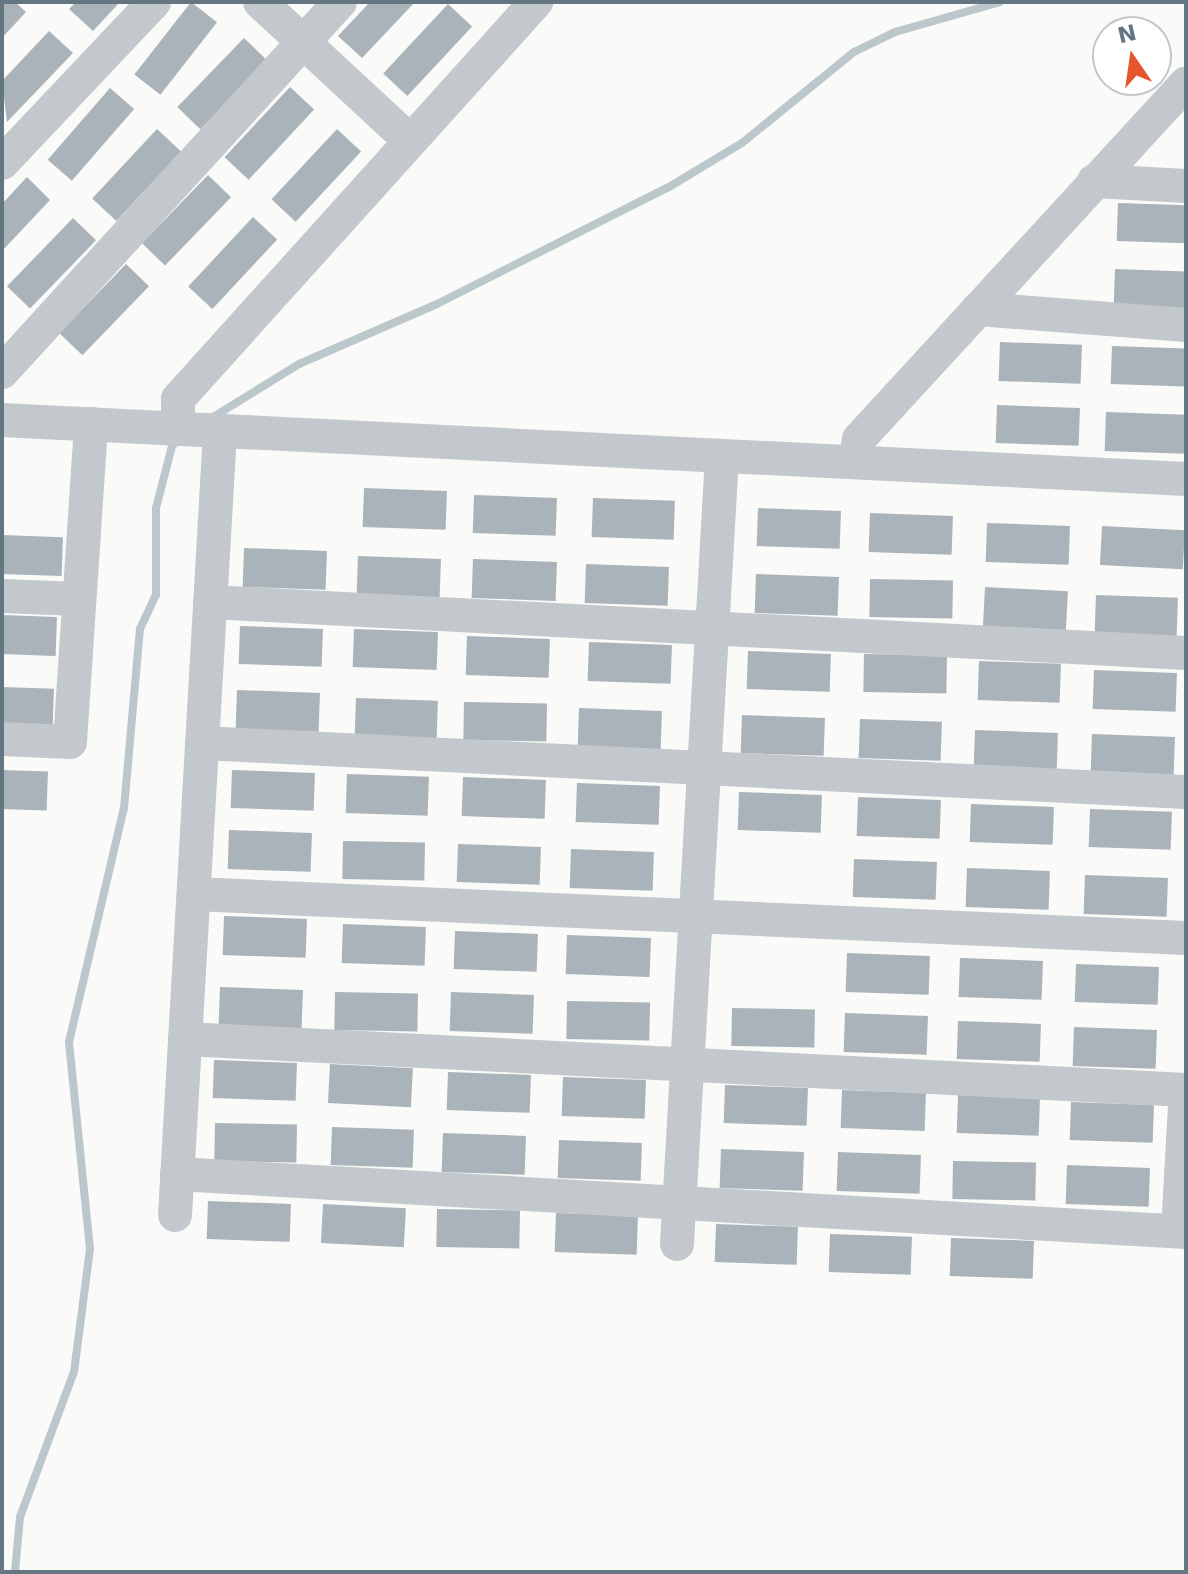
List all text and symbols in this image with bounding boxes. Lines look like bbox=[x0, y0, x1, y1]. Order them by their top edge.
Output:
north arrow bbox=[1092, 16, 1172, 96]
text: N bbox=[1115, 20, 1139, 48]

